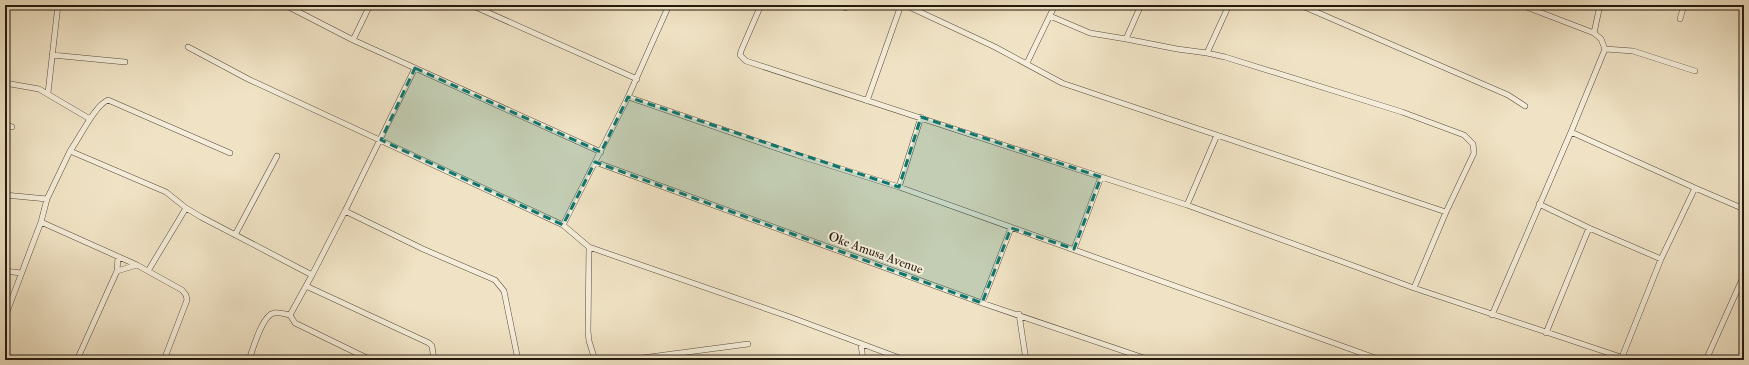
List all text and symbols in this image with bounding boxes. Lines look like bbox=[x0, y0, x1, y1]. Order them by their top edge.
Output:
street label: Oke Amusa Avenue bbox=[826, 228, 926, 278]

